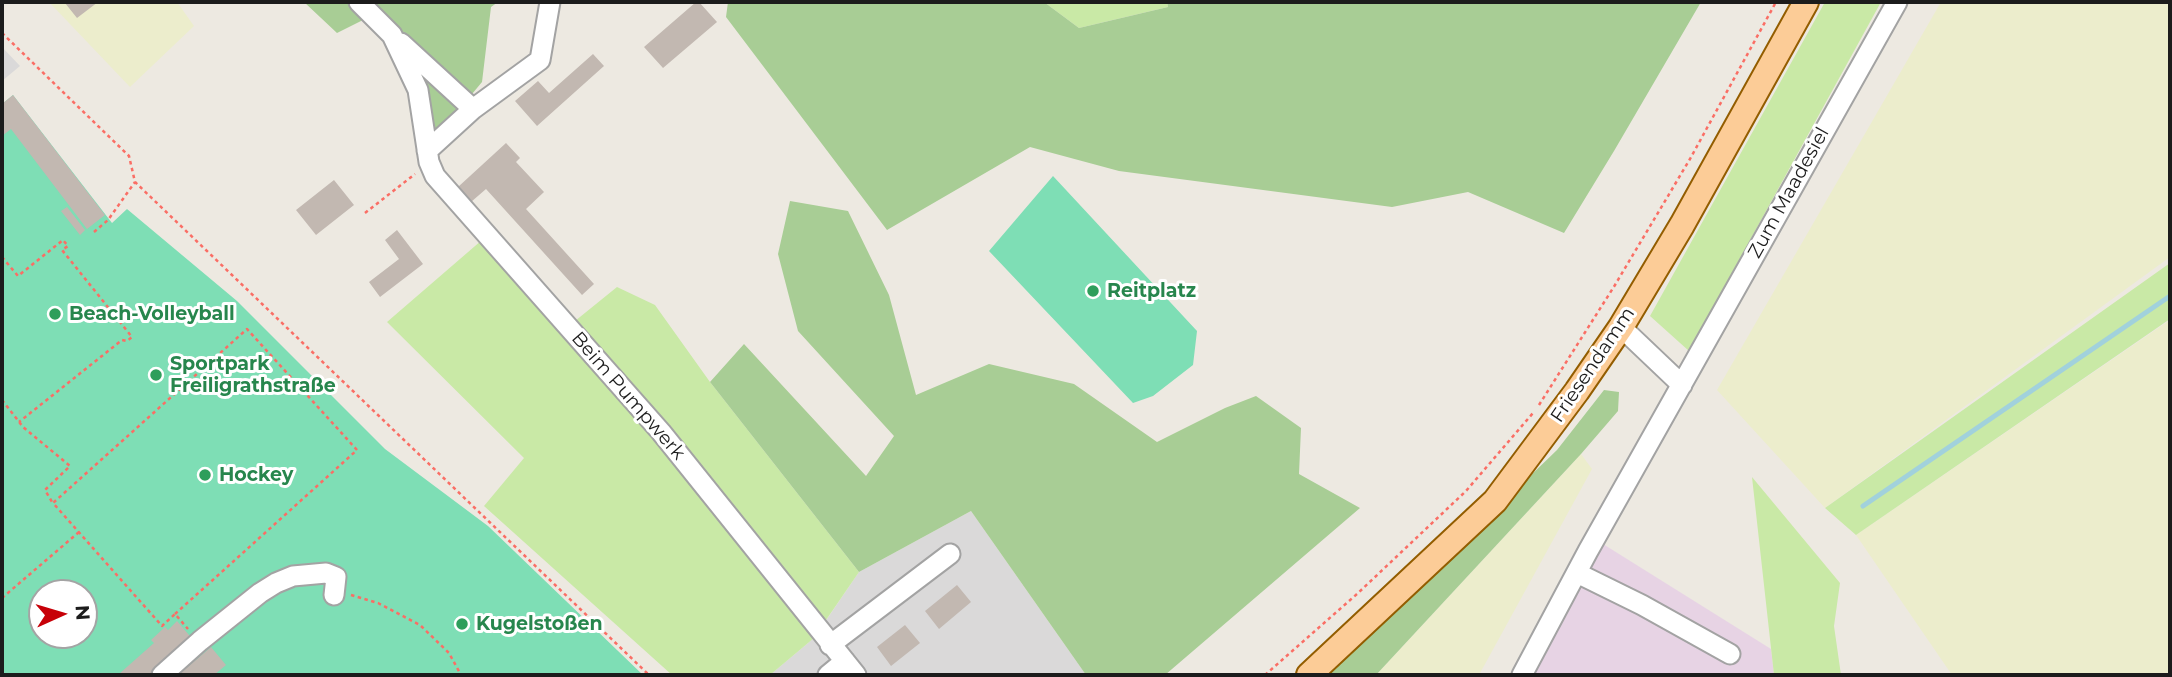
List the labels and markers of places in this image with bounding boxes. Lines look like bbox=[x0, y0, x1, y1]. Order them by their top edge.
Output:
place label: Reitplatz bbox=[1107, 280, 1196, 302]
marker: Reitplatz bbox=[1085, 283, 1101, 299]
place label: Beach-Volleyball bbox=[69, 303, 235, 325]
marker: Beach-Volleyball bbox=[47, 306, 63, 322]
place label: Sportpark Freiligrathstraße bbox=[170, 353, 336, 397]
marker: Sportpark Freiligrathstraße bbox=[148, 367, 164, 383]
place label: Hockey bbox=[219, 464, 293, 486]
marker: Hockey bbox=[197, 467, 213, 483]
place label: Kugelstoßen bbox=[476, 613, 603, 635]
marker: Kugelstoßen bbox=[454, 616, 470, 632]

